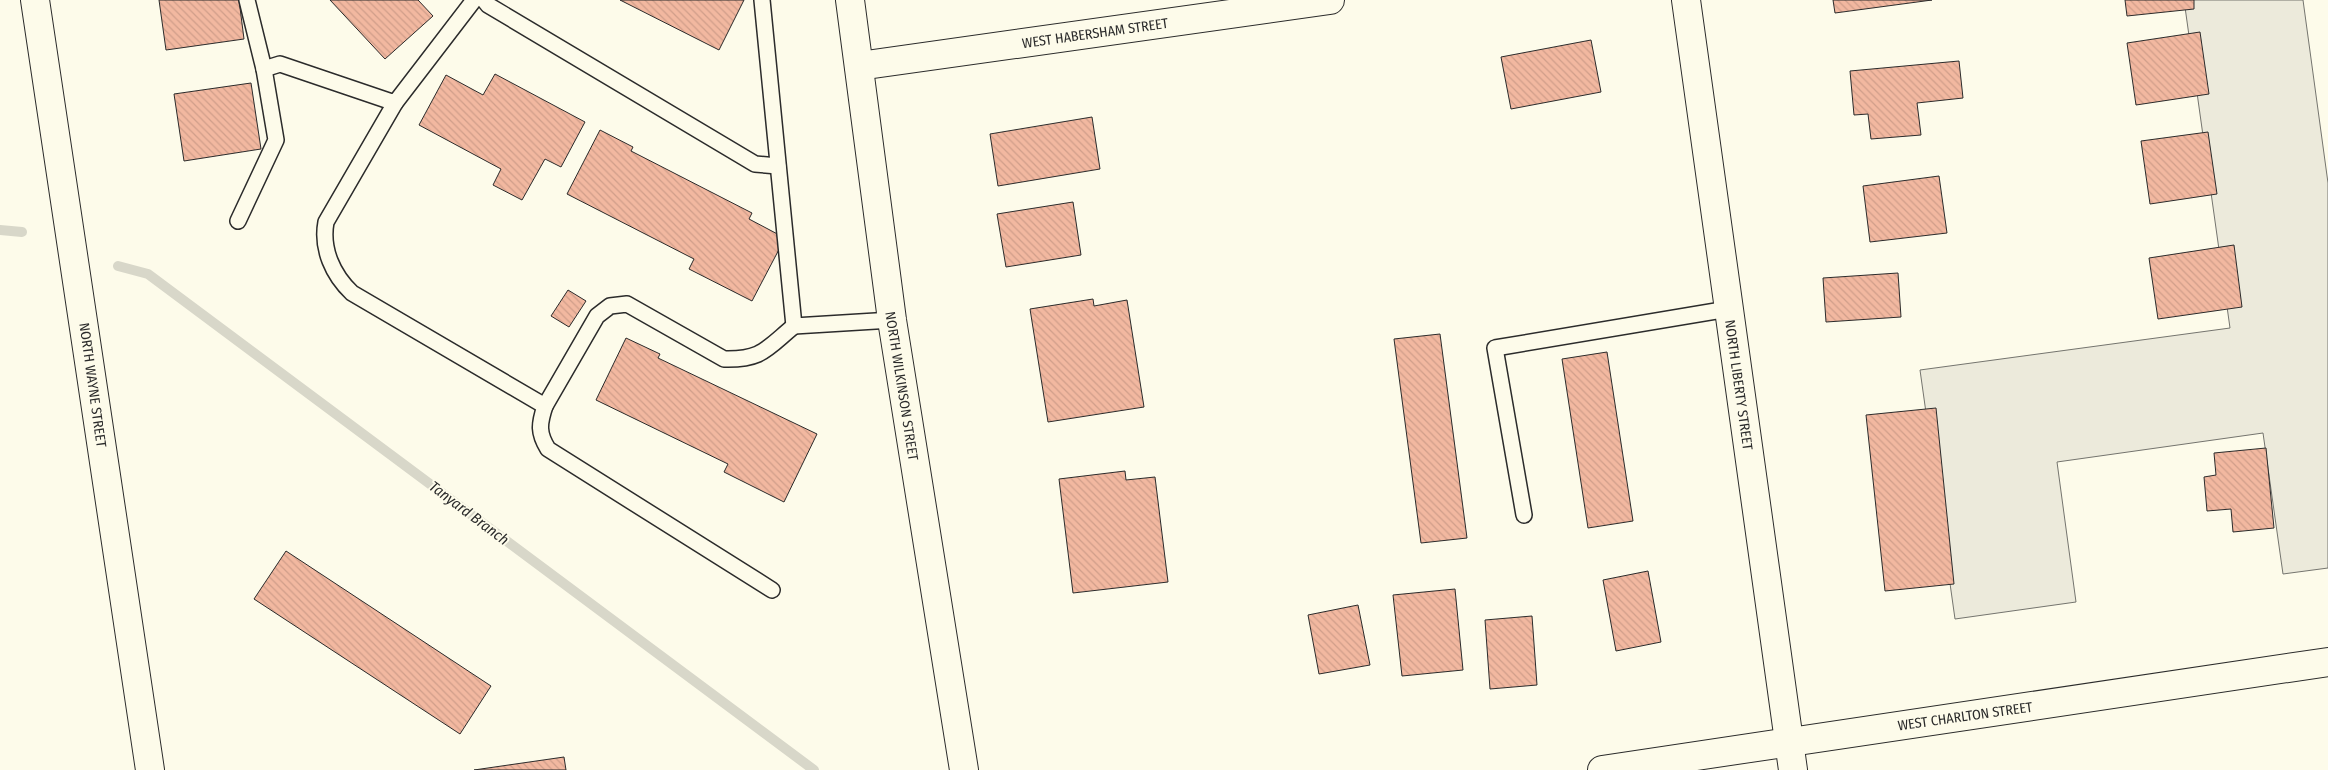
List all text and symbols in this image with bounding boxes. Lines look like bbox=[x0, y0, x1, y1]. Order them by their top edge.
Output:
street label: WEST HABERSHAM STREET bbox=[1021, 15, 1170, 52]
street label: NORTH WILKINSON STREET bbox=[881, 310, 922, 462]
street label: NORTH LIBERTY STREET bbox=[1721, 319, 1756, 452]
street label: NORTH WAYNE STREET bbox=[75, 322, 110, 449]
water label: Tanyard Branch bbox=[426, 477, 512, 549]
street label: WEST CHARLTON STREET bbox=[1897, 699, 2034, 734]

